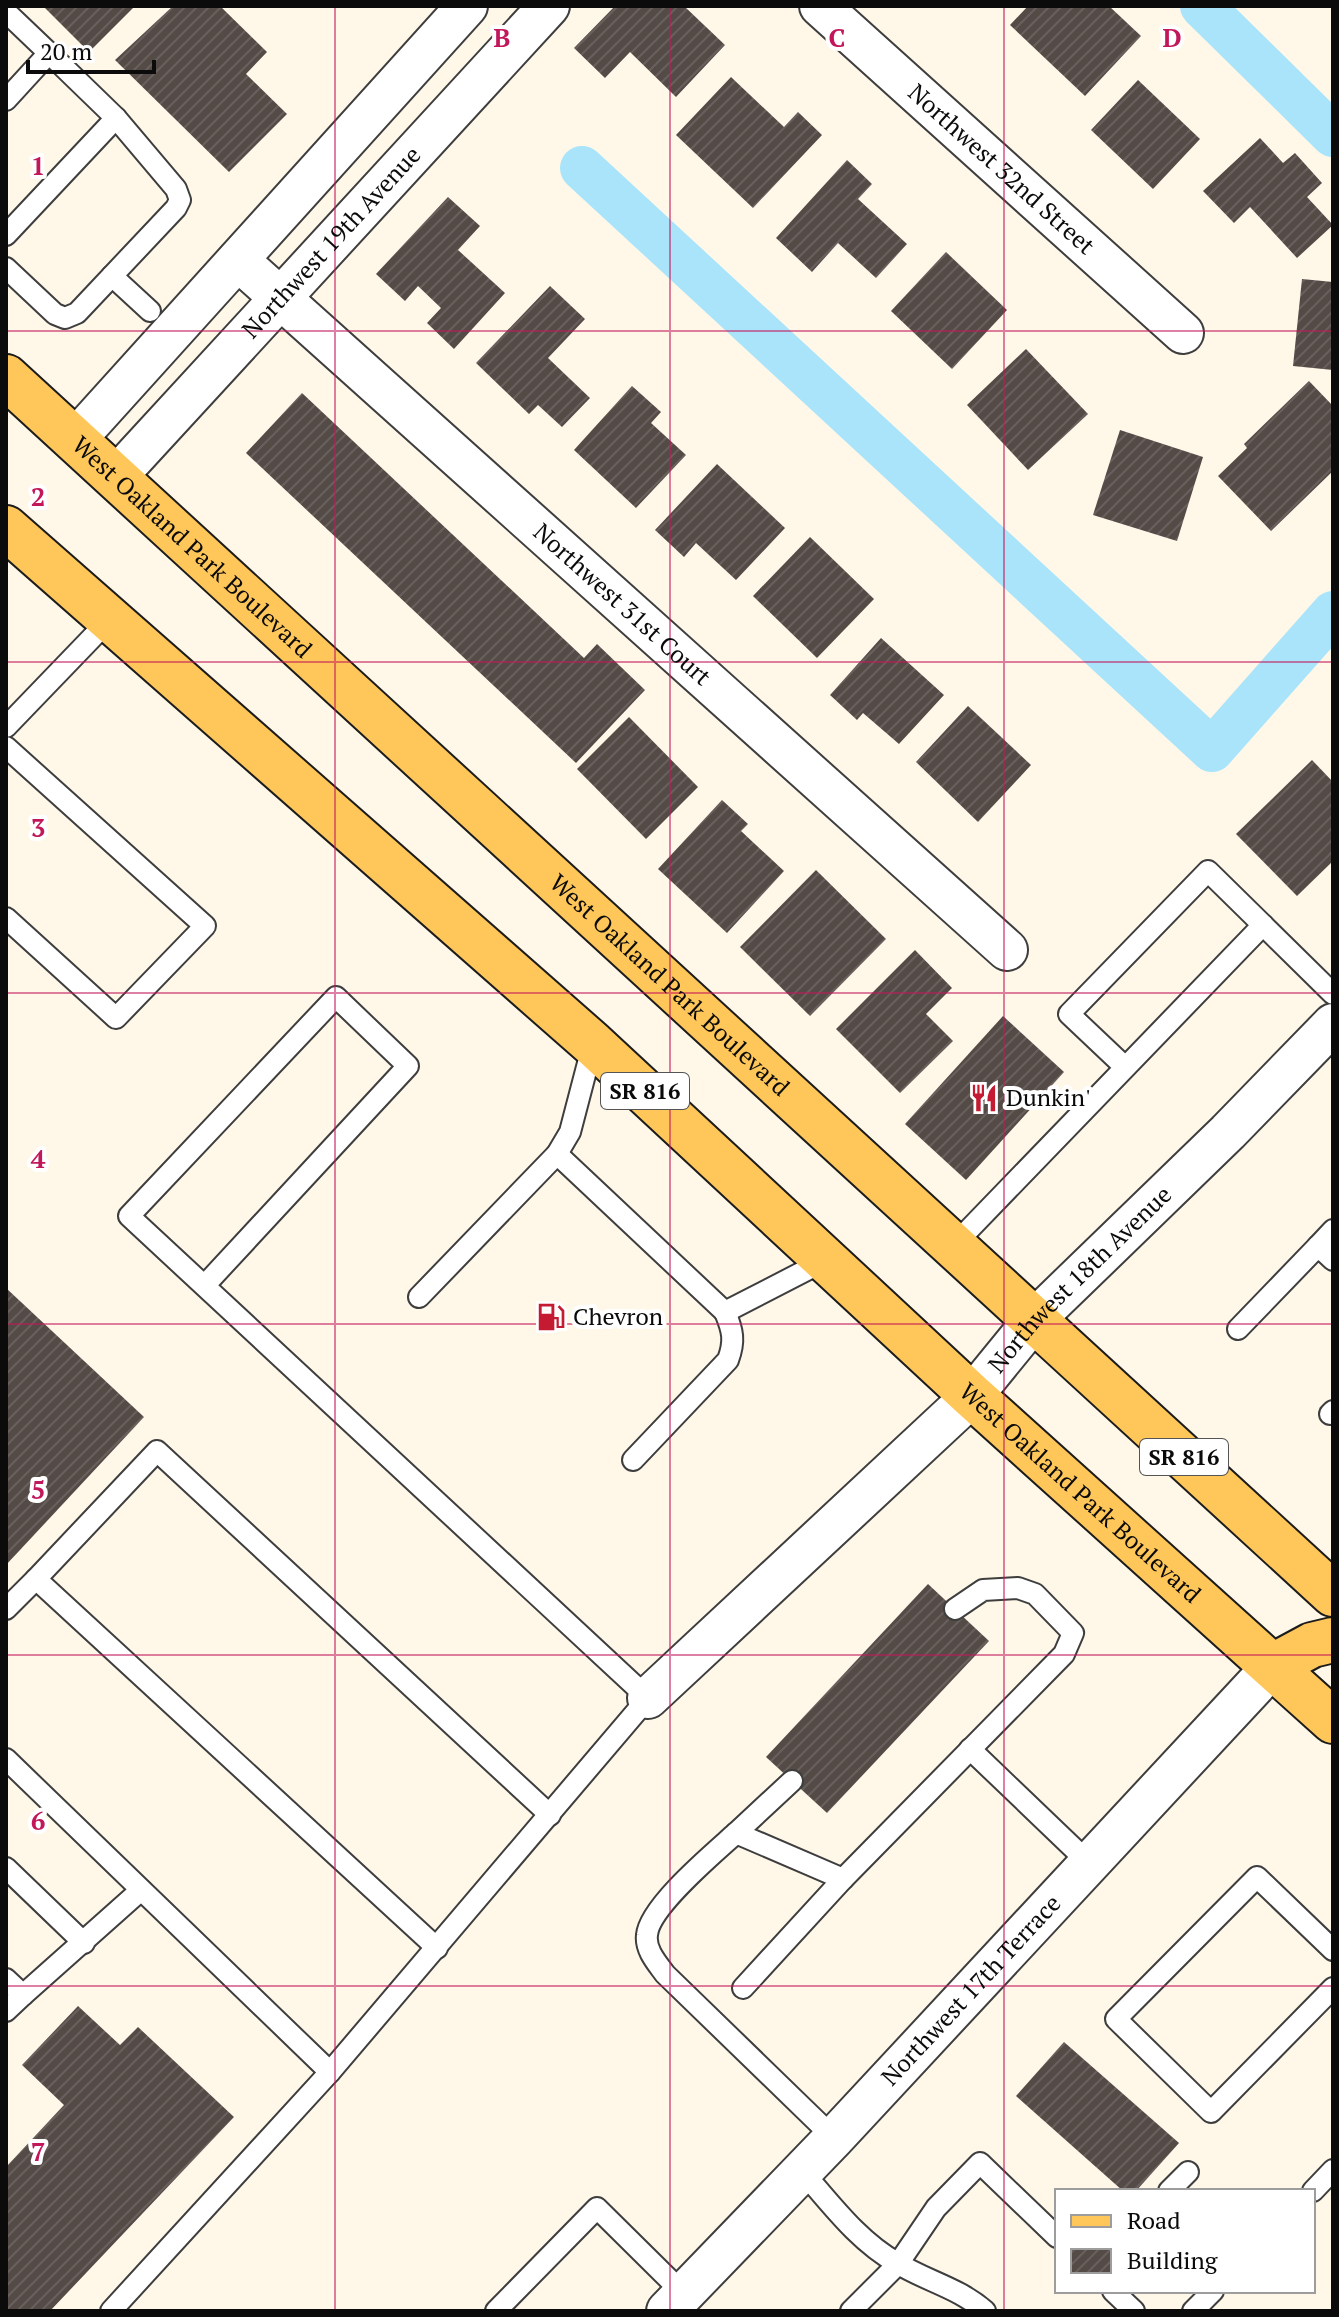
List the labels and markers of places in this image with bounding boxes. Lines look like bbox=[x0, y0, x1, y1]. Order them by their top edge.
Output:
place label: Dunkin' bbox=[1006, 1081, 1090, 1113]
restaurant icon: Dunkin' bbox=[969, 1083, 999, 1113]
place label: Chevron bbox=[573, 1300, 663, 1332]
fuel station icon: Chevron bbox=[536, 1302, 566, 1332]

